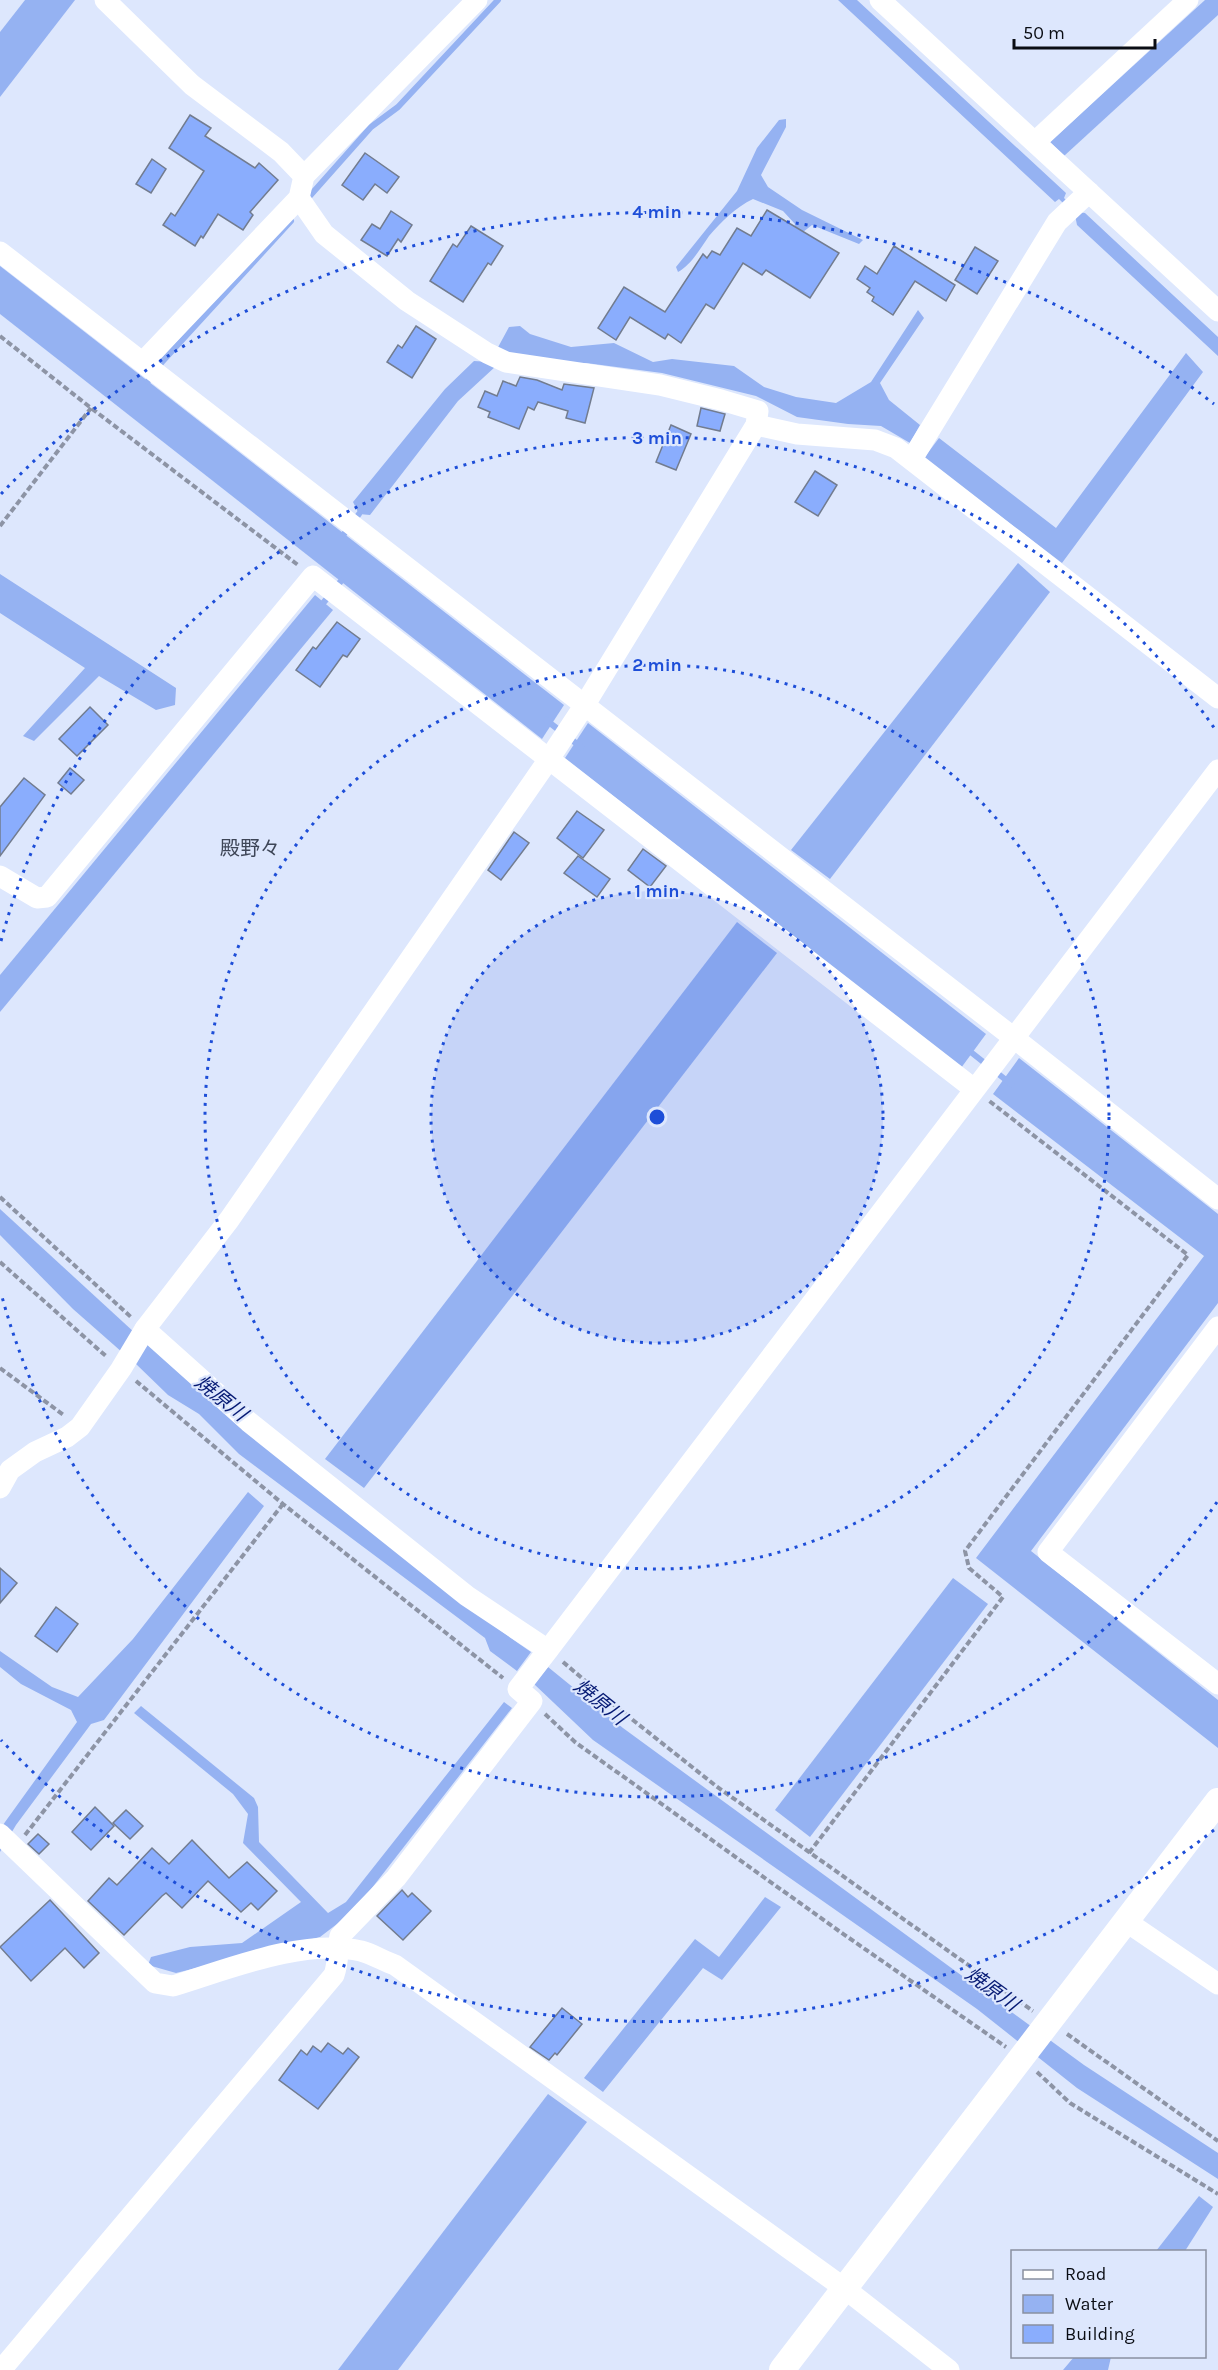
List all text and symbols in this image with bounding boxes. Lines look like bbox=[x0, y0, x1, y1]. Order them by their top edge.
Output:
scale bar bbox=[1014, 12, 1155, 50]
text: 50 m bbox=[1023, 22, 1065, 44]
text: 4 min bbox=[632, 201, 682, 223]
text: 3 min bbox=[632, 427, 682, 449]
text: 2 min bbox=[632, 654, 682, 676]
district label: 殿野々 bbox=[220, 837, 280, 860]
text: 1 min bbox=[634, 880, 680, 902]
centre of rings bbox=[647, 1107, 667, 1127]
water label: 焼原川 bbox=[190, 1370, 253, 1427]
water label: 焼原川 bbox=[569, 1674, 632, 1731]
water label: 焼原川 bbox=[961, 1962, 1025, 2017]
legend bbox=[1011, 2250, 1206, 2358]
text: Road bbox=[1065, 2263, 1106, 2285]
text: Water bbox=[1065, 2293, 1113, 2315]
text: Building bbox=[1065, 2323, 1135, 2345]

